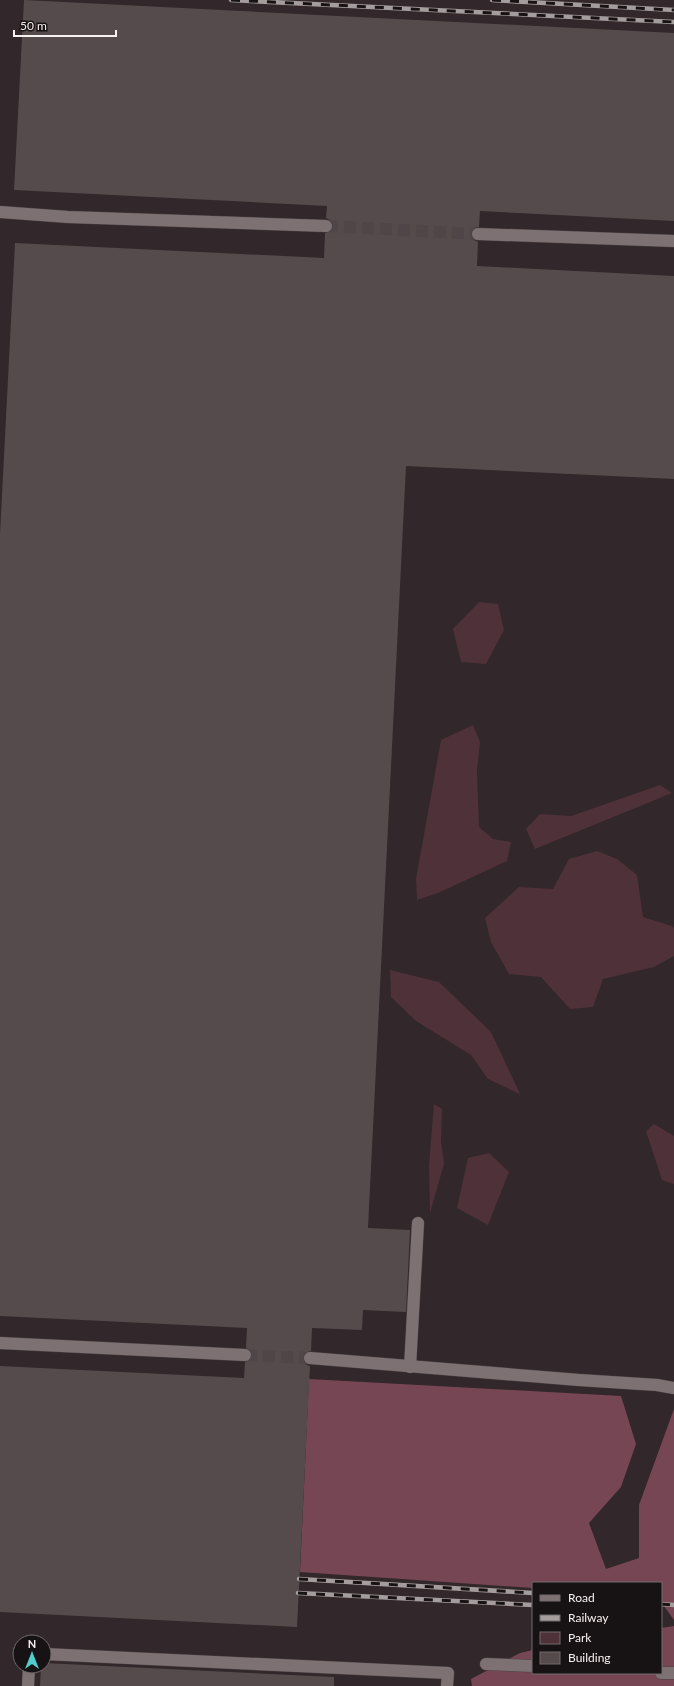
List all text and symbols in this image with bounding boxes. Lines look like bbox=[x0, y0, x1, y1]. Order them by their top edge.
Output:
scale bar bbox=[14, 12, 116, 38]
text: 50 m bbox=[20, 18, 47, 33]
legend bbox=[532, 1582, 662, 1674]
text: Road bbox=[568, 1590, 595, 1605]
text: Railway bbox=[568, 1610, 609, 1625]
text: Park bbox=[568, 1630, 592, 1645]
north arrow bbox=[12, 1634, 52, 1674]
text: N bbox=[28, 1637, 36, 1650]
text: Building bbox=[568, 1650, 611, 1665]

